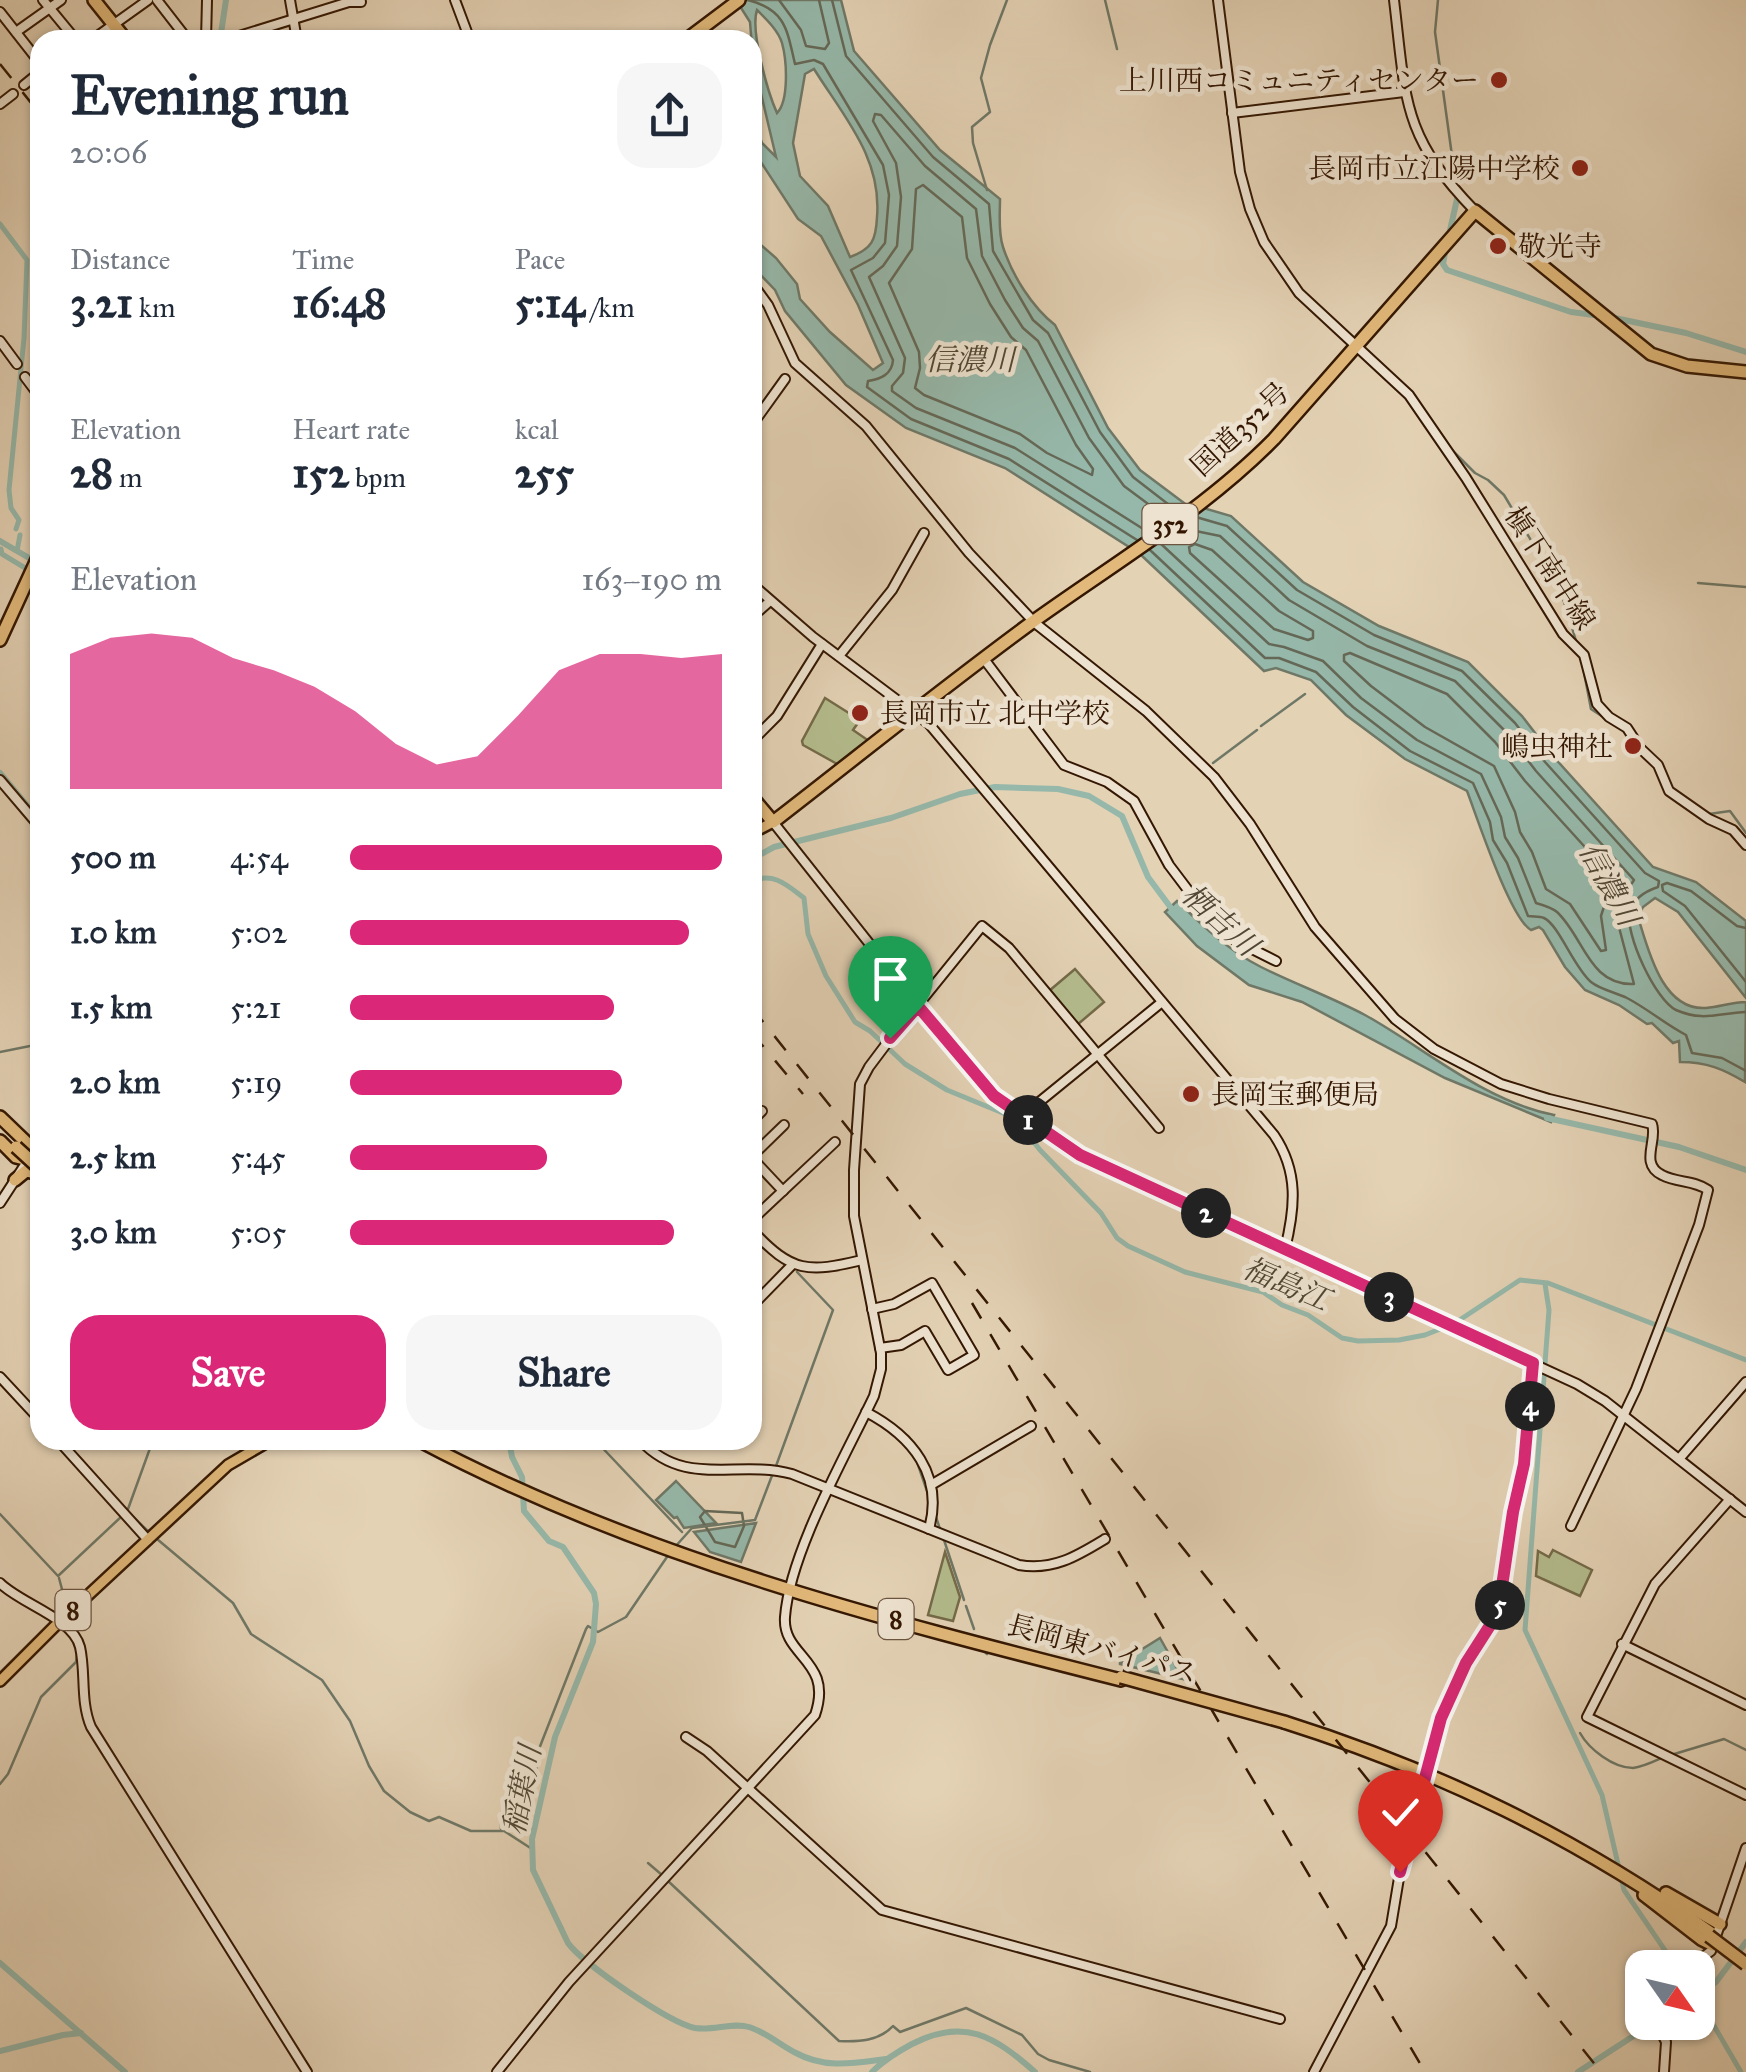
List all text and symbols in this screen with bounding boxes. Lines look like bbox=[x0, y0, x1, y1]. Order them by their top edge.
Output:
text: Evening run bbox=[70, 62, 349, 129]
button: share bbox=[617, 63, 722, 168]
place label: 上川西コミュニティセンター bbox=[1119, 63, 1479, 98]
marker: 上川西コミュニティセンター bbox=[1488, 69, 1510, 91]
text: 20:06 bbox=[70, 133, 148, 172]
place label: 長岡市立江陽中学校 bbox=[1308, 151, 1560, 186]
marker: 長岡市立江陽中学校 bbox=[1569, 157, 1591, 179]
place label: 敬光寺 bbox=[1518, 229, 1602, 264]
marker: 敬光寺 bbox=[1487, 235, 1509, 257]
text: Distance bbox=[70, 242, 170, 277]
text: Time bbox=[292, 242, 354, 277]
text: Pace bbox=[515, 242, 565, 277]
text: 3.21 bbox=[70, 277, 133, 329]
text: 16:48 bbox=[292, 277, 387, 329]
text: 5:14 bbox=[515, 277, 585, 329]
text: km bbox=[133, 290, 175, 325]
text: /km bbox=[585, 290, 635, 325]
water label: 信濃川 bbox=[925, 342, 1018, 378]
street label: 国道352号 bbox=[1183, 375, 1297, 483]
text: Elevation bbox=[70, 412, 181, 447]
text: Heart rate bbox=[292, 412, 410, 447]
text: kcal bbox=[515, 412, 559, 447]
text: 28 bbox=[70, 447, 113, 499]
text: 152 bbox=[292, 447, 349, 499]
text: 255 bbox=[515, 447, 574, 499]
text: m bbox=[113, 460, 143, 495]
text: bpm bbox=[349, 460, 406, 495]
street label: 槇下南中線 bbox=[1497, 500, 1603, 636]
road number: 352 bbox=[1142, 504, 1198, 544]
text: Elevation bbox=[70, 560, 197, 599]
text: 163–190 m bbox=[582, 560, 722, 599]
place label: 長岡市立 北中学校 bbox=[880, 696, 1110, 731]
marker: 長岡市立 北中学校 bbox=[849, 702, 871, 724]
place label: 嶋虫神社 bbox=[1501, 729, 1613, 764]
marker: 嶋虫神社 bbox=[1622, 735, 1644, 757]
water label: 信濃川 bbox=[1571, 836, 1648, 935]
text: 500 m bbox=[70, 838, 156, 877]
text: 4:54 bbox=[230, 838, 288, 877]
water label: 栖吉川 bbox=[1175, 877, 1268, 965]
text: 1.0 km bbox=[70, 913, 157, 952]
text: 5:02 bbox=[230, 913, 287, 952]
pin bbox=[848, 936, 933, 1039]
icon: arrive bbox=[863, 951, 918, 1006]
text: 1.5 km bbox=[70, 988, 152, 1027]
text: 5:21 bbox=[230, 988, 281, 1027]
text: 2.0 km bbox=[70, 1063, 160, 1102]
text: 5:19 bbox=[230, 1063, 283, 1102]
place label: 長岡宝郵便局 bbox=[1211, 1077, 1379, 1112]
marker: 長岡宝郵便局 bbox=[1180, 1083, 1202, 1105]
pin: 1 bbox=[1003, 1095, 1053, 1145]
text: 1 bbox=[1022, 1102, 1034, 1137]
text: 2.5 km bbox=[70, 1138, 156, 1177]
text: 5:45 bbox=[230, 1138, 286, 1177]
pin: 2 bbox=[1181, 1188, 1231, 1238]
text: 2 bbox=[1199, 1195, 1213, 1230]
text: 3.0 km bbox=[70, 1213, 157, 1252]
text: 5:05 bbox=[230, 1213, 286, 1252]
water label: 福島江 bbox=[1238, 1250, 1338, 1320]
pin: 3 bbox=[1364, 1272, 1414, 1322]
text: 3 bbox=[1383, 1279, 1395, 1314]
button: Save bbox=[70, 1315, 386, 1430]
button: Share bbox=[406, 1315, 722, 1430]
pin: 4 bbox=[1505, 1381, 1555, 1431]
text: 4 bbox=[1522, 1388, 1538, 1423]
pin: 5 bbox=[1475, 1580, 1525, 1630]
text: 5 bbox=[1493, 1587, 1507, 1622]
road number: 8 bbox=[56, 1590, 90, 1630]
road number: 8 bbox=[878, 1599, 914, 1639]
street label: 長岡東バイパス bbox=[1003, 1607, 1201, 1691]
water label: 稲葉川 bbox=[496, 1739, 549, 1838]
pin bbox=[1358, 1770, 1443, 1873]
icon: check bbox=[1373, 1785, 1428, 1840]
north arrow bbox=[1625, 1950, 1715, 2040]
map controls bbox=[1625, 1950, 1715, 2040]

